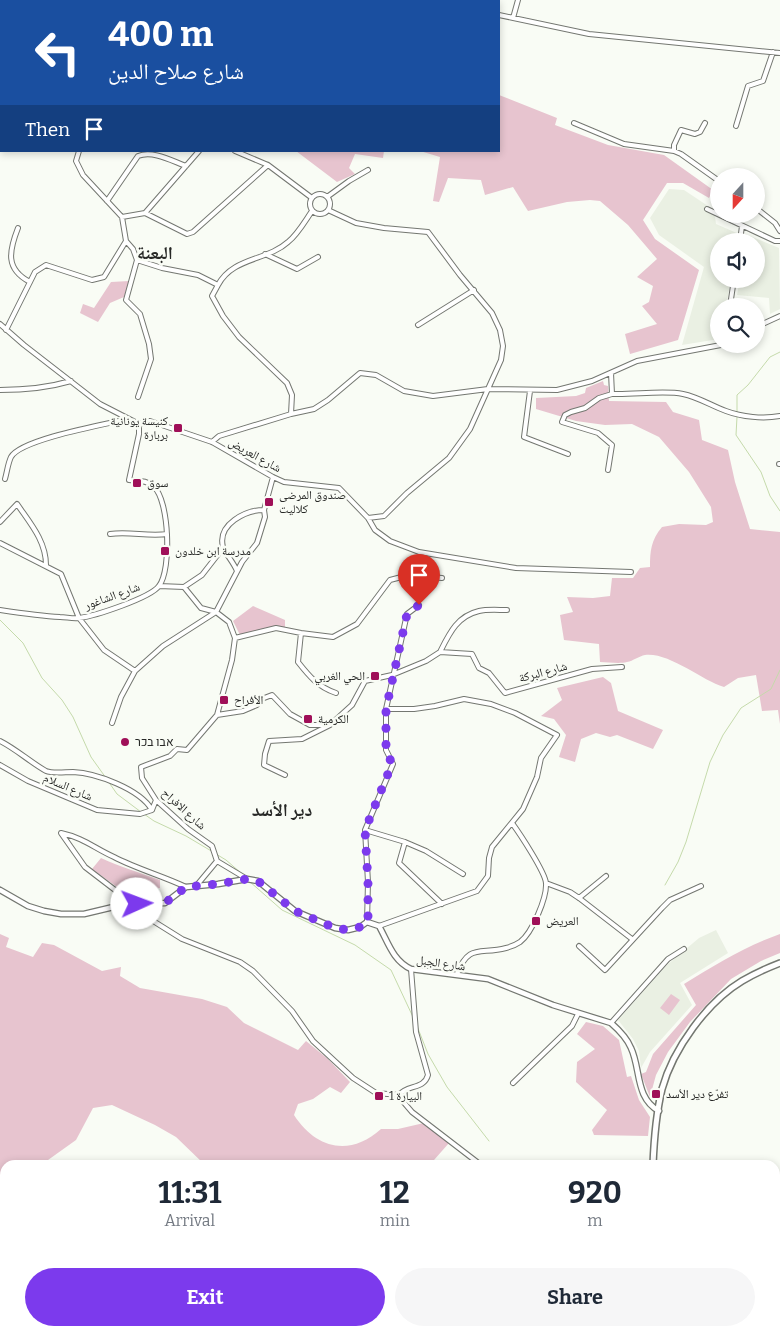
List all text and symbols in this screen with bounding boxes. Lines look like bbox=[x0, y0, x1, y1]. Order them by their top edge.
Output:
text: 400 m bbox=[108, 13, 213, 55]
icon: left bbox=[25, 20, 90, 85]
text: شارع صلاح الدين bbox=[108, 58, 244, 85]
icon: arrive bbox=[80, 115, 108, 143]
text: Then bbox=[25, 118, 70, 141]
north arrow bbox=[710, 168, 765, 222]
map controls bbox=[710, 168, 765, 353]
button: sound bbox=[710, 233, 765, 288]
district label: البعنة bbox=[137, 242, 173, 264]
button: search bbox=[710, 298, 765, 353]
place label: كنيسة يونانية بربارة bbox=[110, 414, 168, 442]
marker: كنيسة يونانية بربارة bbox=[172, 422, 184, 434]
street label: شارع العريض bbox=[226, 435, 284, 476]
place label: سوق bbox=[147, 476, 168, 490]
marker: سوق bbox=[131, 477, 143, 489]
place label: صندوق المرضى كلاليت bbox=[279, 488, 346, 516]
marker: صندوق المرضى كلاليت bbox=[263, 496, 275, 508]
place label: مدرسة ابن خلدون bbox=[175, 544, 251, 558]
marker: مدرسة ابن خلدون bbox=[159, 545, 171, 557]
pin bbox=[398, 554, 440, 605]
icon: arrive bbox=[405, 561, 433, 589]
street label: شارع الشاغور bbox=[81, 579, 142, 614]
street label: شارع البركة bbox=[517, 659, 569, 686]
place label: الحي الغربي bbox=[314, 669, 365, 686]
marker: الحي الغربي bbox=[369, 670, 381, 682]
place label: الأفراح bbox=[234, 693, 264, 707]
marker: الأفراح bbox=[218, 694, 230, 706]
place label: الكرمية bbox=[318, 712, 349, 726]
marker: الكرمية bbox=[302, 713, 314, 725]
place label: אבו בכר bbox=[135, 735, 174, 749]
marker: אבו בכר bbox=[119, 736, 131, 748]
street label: شارع السلام bbox=[41, 770, 95, 805]
street label: شارع الافراح bbox=[158, 786, 209, 833]
district label: دير الأسد bbox=[252, 799, 312, 821]
position arrow bbox=[110, 877, 162, 929]
place label: العريض bbox=[546, 914, 579, 928]
marker: العريض bbox=[530, 915, 542, 927]
street label: شارع الجبل bbox=[416, 953, 466, 974]
place label: تفرّع دير الأسد bbox=[666, 1087, 729, 1102]
marker: تفرّع دير الأسد bbox=[650, 1088, 662, 1100]
place label: البيارة 1 bbox=[389, 1089, 422, 1103]
marker: البيارة 1 bbox=[373, 1090, 385, 1102]
text: 11:31 bbox=[158, 1175, 221, 1211]
text: 12 bbox=[380, 1175, 410, 1211]
text: 920 bbox=[568, 1175, 622, 1211]
text: Arrival bbox=[164, 1211, 215, 1230]
text: min bbox=[380, 1211, 410, 1230]
text: m bbox=[587, 1211, 603, 1230]
button: Exit bbox=[25, 1268, 385, 1326]
button: Share bbox=[395, 1268, 755, 1326]

